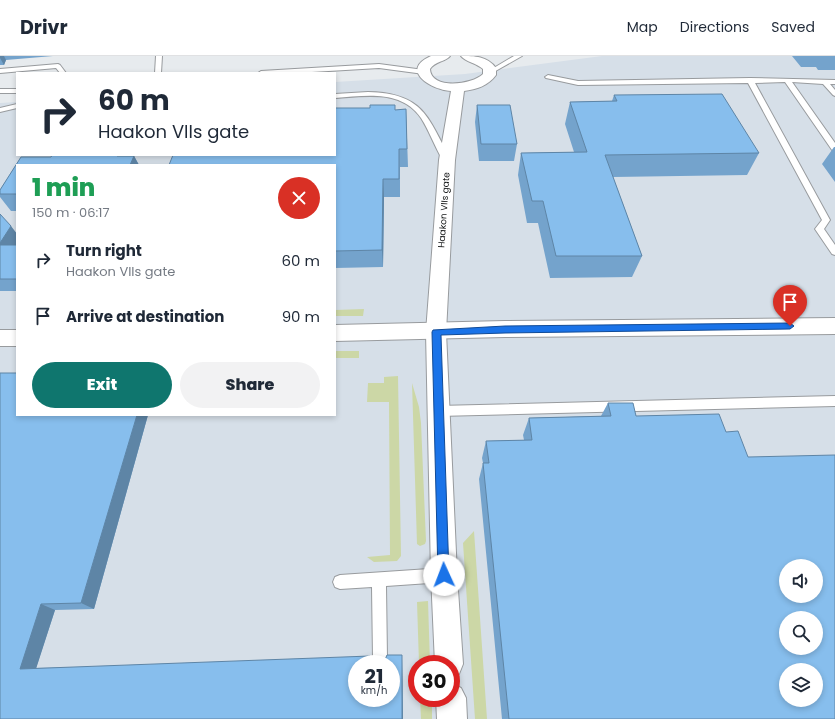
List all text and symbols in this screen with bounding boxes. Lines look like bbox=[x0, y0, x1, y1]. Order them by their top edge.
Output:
text: Drivr bbox=[20, 14, 68, 41]
text: Map bbox=[627, 17, 658, 37]
text: Directions bbox=[680, 17, 749, 37]
text: Saved bbox=[771, 17, 815, 37]
text: 60 m bbox=[98, 81, 170, 120]
icon: right bbox=[32, 88, 84, 140]
text: Haakon VIIs gate bbox=[98, 119, 249, 144]
text: 1 min bbox=[32, 171, 95, 204]
street label: Haakon VIIs gate bbox=[435, 171, 453, 248]
button: close bbox=[278, 177, 320, 219]
text: 150 m · 06:17 bbox=[32, 203, 110, 222]
text: Turn right bbox=[66, 240, 142, 261]
icon: right bbox=[32, 249, 54, 271]
text: 60 m bbox=[282, 250, 320, 271]
text: Haakon VIIs gate bbox=[66, 262, 175, 281]
pin bbox=[773, 285, 807, 326]
icon: arrive bbox=[779, 291, 801, 313]
icon: arrive bbox=[32, 305, 54, 327]
text: Arrive at destination bbox=[66, 306, 224, 327]
text: 90 m bbox=[282, 306, 320, 327]
button: Exit bbox=[32, 362, 172, 408]
button: Share bbox=[180, 362, 320, 408]
position arrow bbox=[423, 554, 465, 596]
map controls bbox=[779, 559, 823, 707]
button: sound bbox=[779, 559, 823, 603]
button: search bbox=[779, 611, 823, 655]
speed limit sign: 30 bbox=[408, 655, 460, 707]
text: 21 bbox=[365, 662, 383, 690]
button: layers bbox=[779, 663, 823, 707]
text: km/h bbox=[361, 683, 387, 698]

